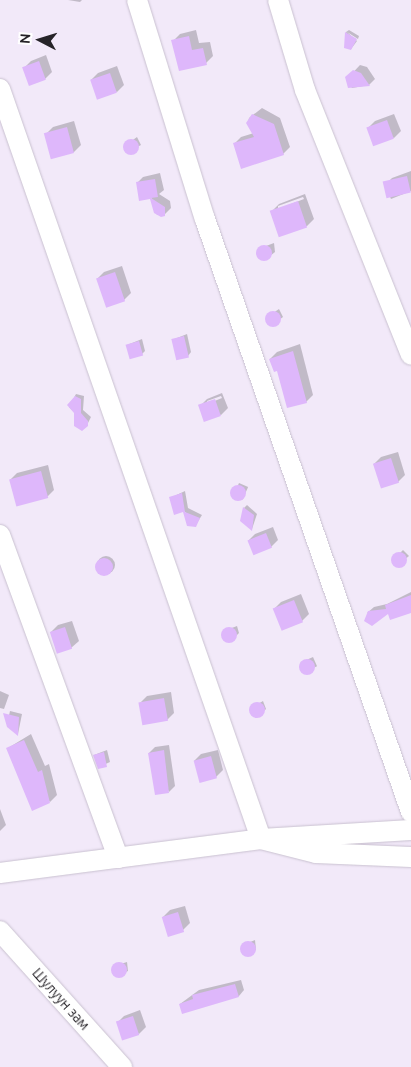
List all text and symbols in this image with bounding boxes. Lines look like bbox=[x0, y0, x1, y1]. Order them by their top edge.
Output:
north arrow bbox=[15, 15, 65, 65]
text: N bbox=[17, 33, 33, 45]
street label: Шулуун зам bbox=[29, 965, 93, 1033]

